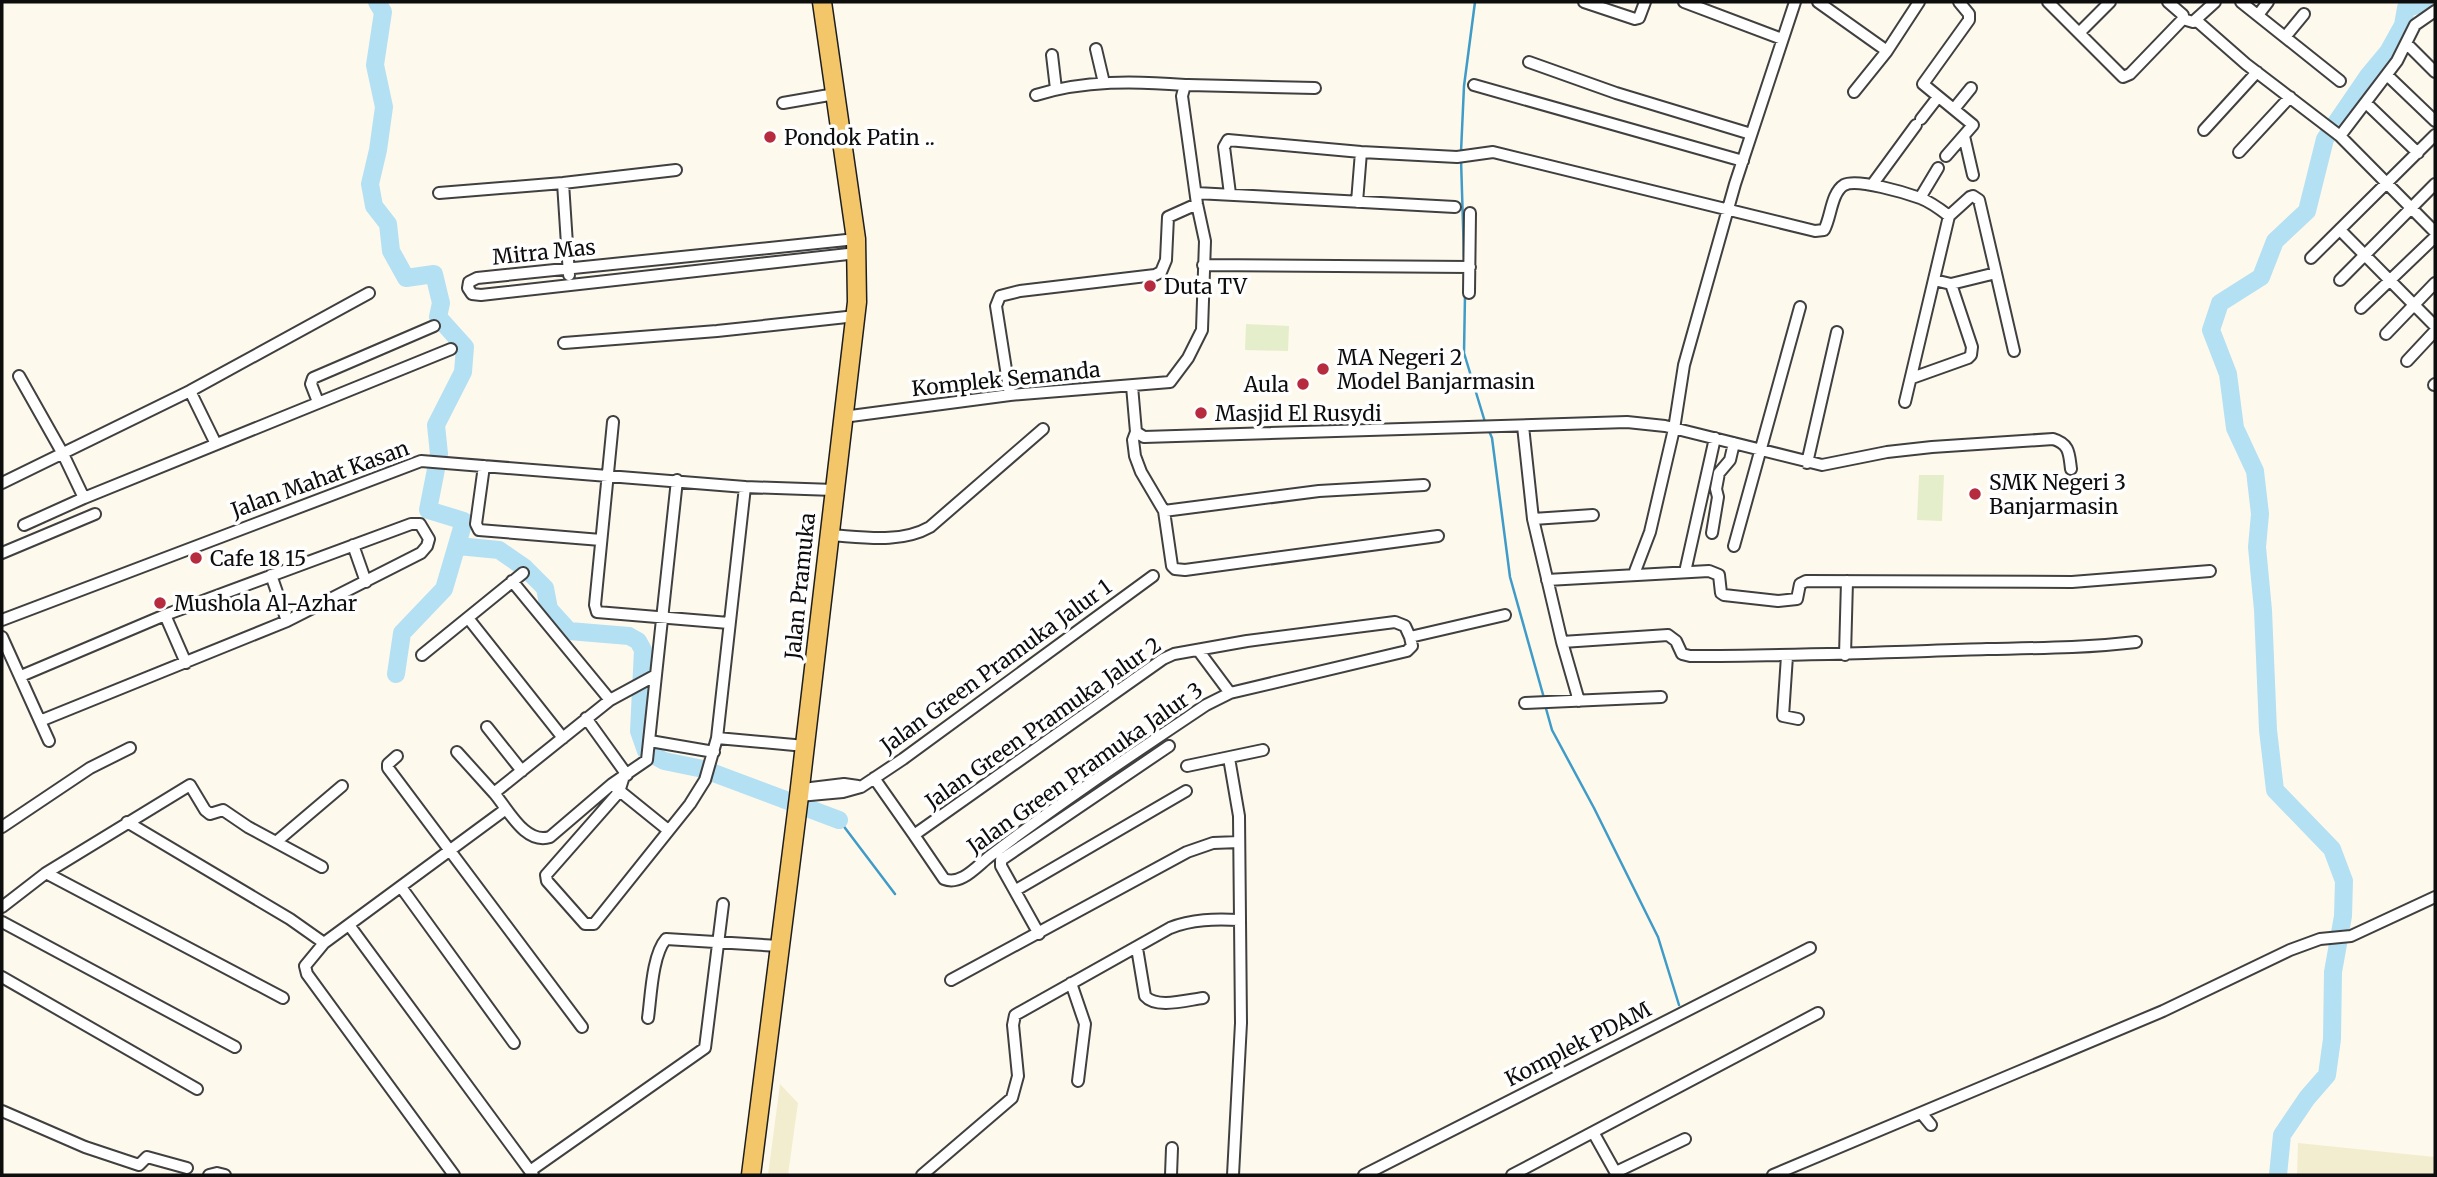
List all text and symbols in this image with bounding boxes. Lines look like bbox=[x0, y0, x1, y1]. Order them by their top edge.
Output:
place label: Pondok Patin .. bbox=[784, 124, 935, 151]
marker: Pondok Patin .. bbox=[762, 129, 778, 145]
street label: Mitra Mas bbox=[491, 233, 597, 271]
place label: Duta TV bbox=[1164, 273, 1248, 300]
marker: Duta TV bbox=[1142, 278, 1158, 294]
place label: MA Negeri 2 Model Banjarmasin bbox=[1337, 344, 1535, 395]
street label: Komplek Semanda bbox=[910, 356, 1102, 402]
marker: MA Negeri 2 Model Banjarmasin bbox=[1315, 361, 1331, 377]
place label: Aula bbox=[1243, 371, 1289, 398]
marker: Aula bbox=[1295, 376, 1311, 392]
place label: Masjid El Rusydi bbox=[1215, 400, 1382, 427]
marker: Masjid El Rusydi bbox=[1193, 405, 1209, 421]
street label: Jalan Mahat Kasan bbox=[226, 434, 413, 524]
place label: SMK Negeri 3 Banjarmasin bbox=[1989, 469, 2126, 520]
marker: SMK Negeri 3 Banjarmasin bbox=[1967, 486, 1983, 502]
street label: Jalan Pramuka bbox=[779, 511, 821, 662]
place label: Cafe 18 15 bbox=[210, 545, 306, 572]
marker: Cafe 18 15 bbox=[188, 550, 204, 566]
street label: Jalan Green Pramuka Jalur 1 bbox=[874, 573, 1117, 759]
place label: Mushola Al-Azhar bbox=[174, 590, 357, 617]
marker: Mushola Al-Azhar bbox=[152, 595, 168, 611]
street label: Jalan Green Pramuka Jalur 2 bbox=[919, 631, 1166, 815]
street label: Jalan Green Pramuka Jalur 3 bbox=[961, 676, 1208, 860]
street label: Komplek PDAM bbox=[1500, 996, 1656, 1092]

